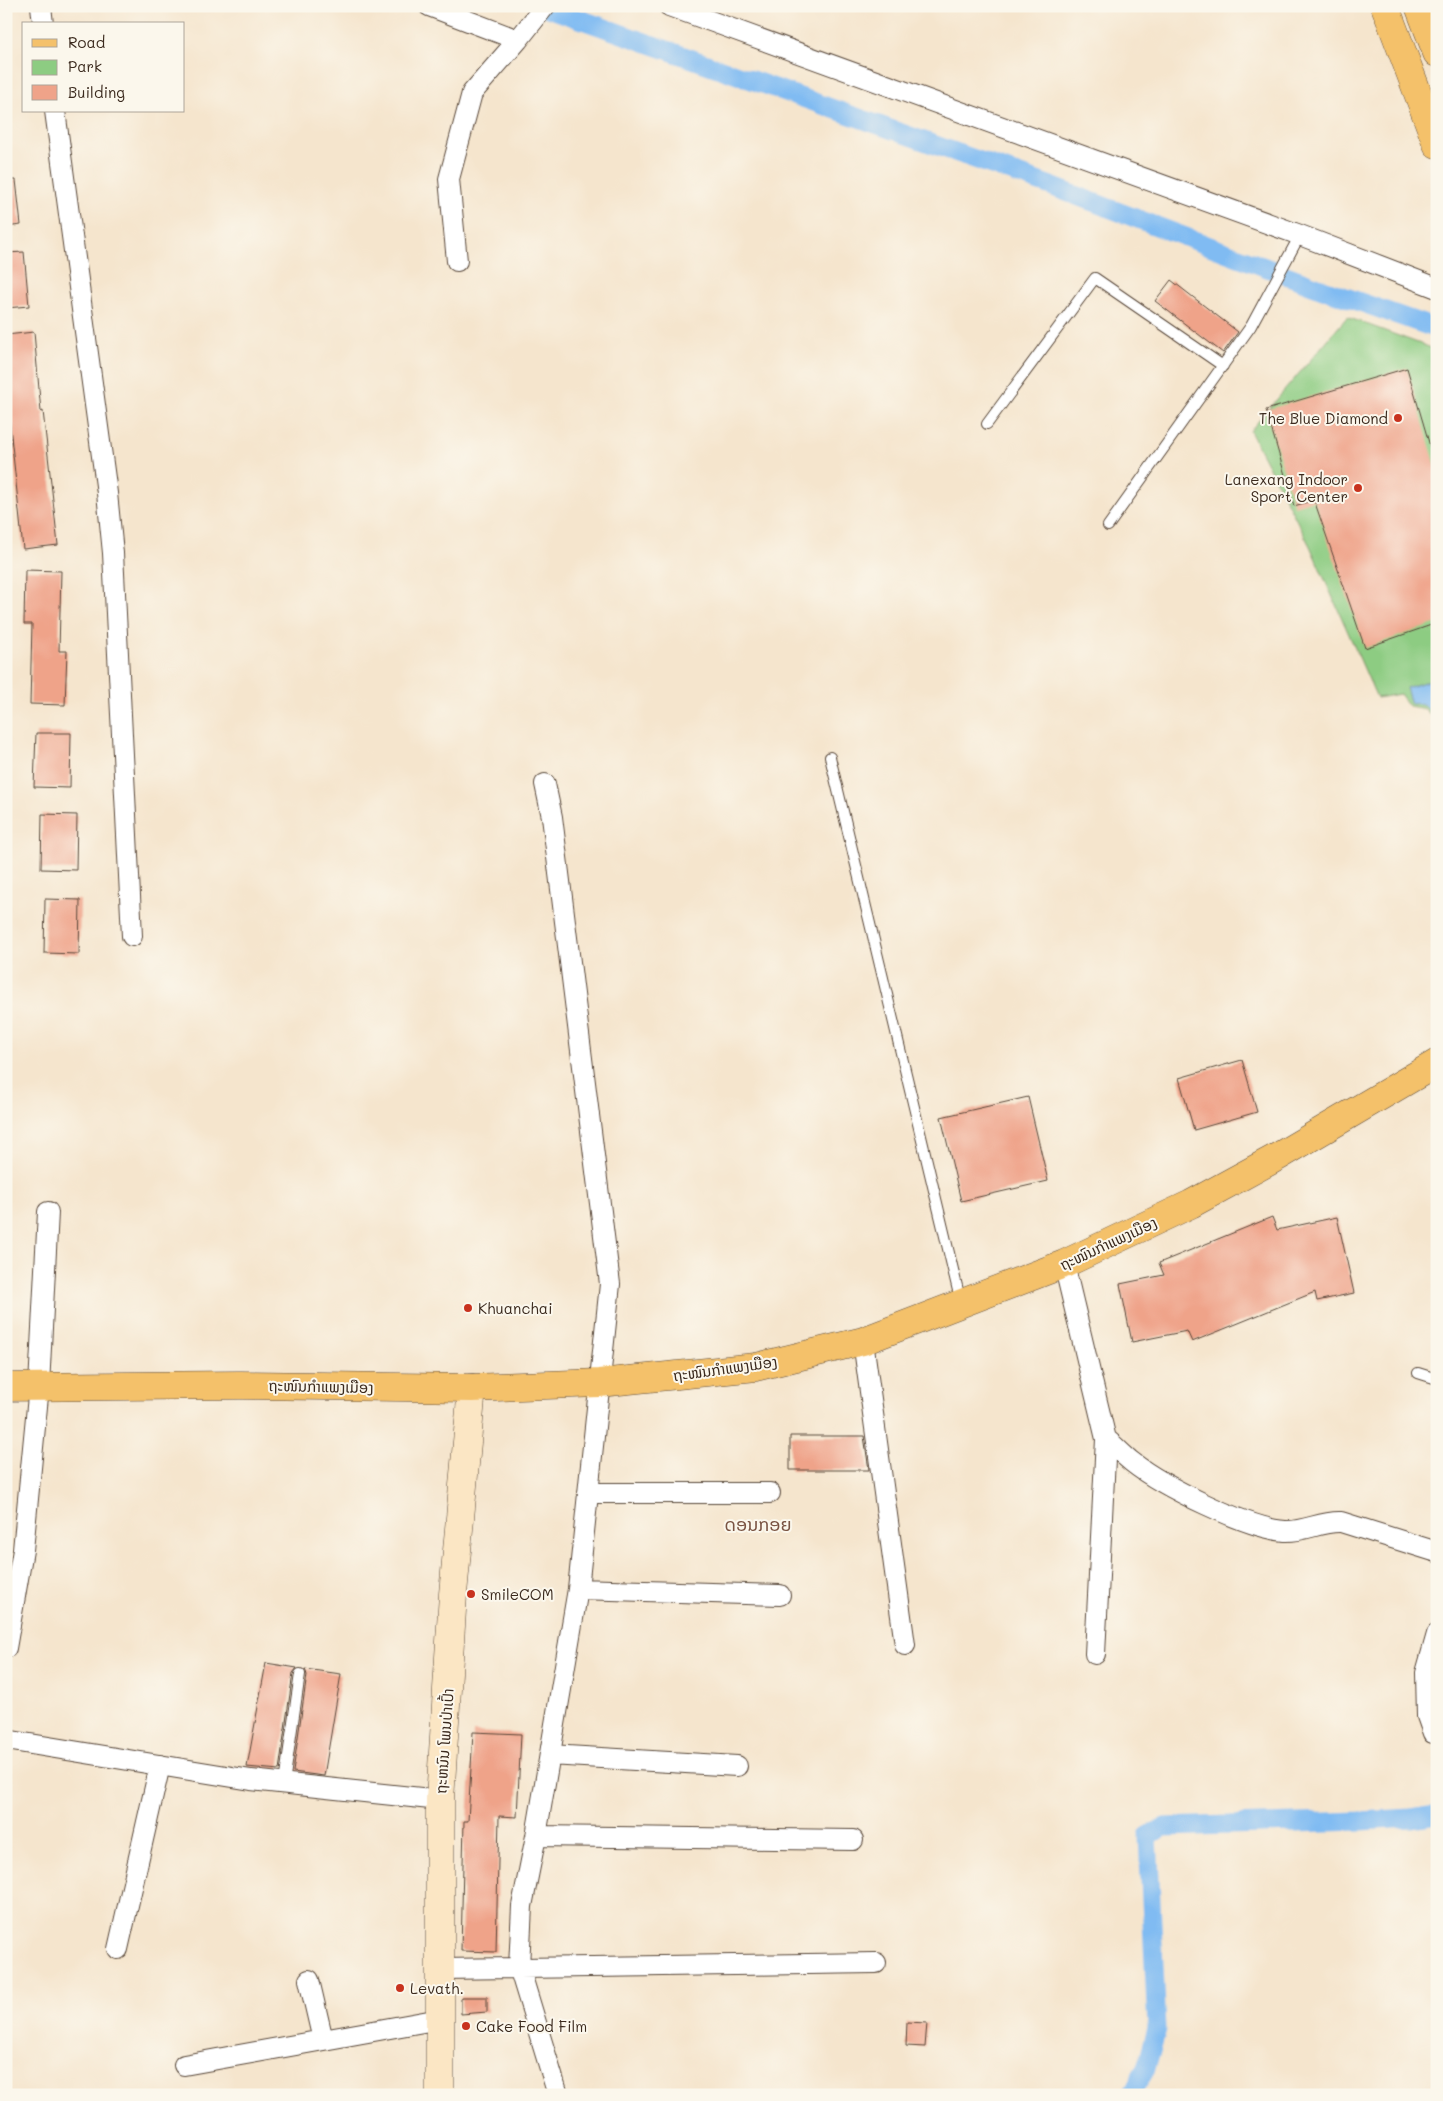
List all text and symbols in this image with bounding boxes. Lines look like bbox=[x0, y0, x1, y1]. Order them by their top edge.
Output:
legend bbox=[22, 22, 185, 112]
text: Road bbox=[68, 32, 105, 52]
text: Park bbox=[68, 56, 102, 76]
text: Building bbox=[68, 82, 125, 102]
place label: The Blue Diamond bbox=[1259, 408, 1388, 428]
marker: The Blue Diamond bbox=[1392, 412, 1404, 424]
place label: Lanexang Indoor Sport Center bbox=[1225, 469, 1348, 506]
marker: Lanexang Indoor Sport Center bbox=[1352, 482, 1364, 494]
street label: ຖະໜົນກຳແພງເມືອງ bbox=[1056, 1212, 1160, 1274]
place label: Khuanchai bbox=[478, 1298, 553, 1318]
marker: Khuanchai bbox=[462, 1302, 474, 1314]
street label: ຖະໜົນກຳແພງເມືອງ bbox=[672, 1351, 778, 1385]
street label: ຖະໜົນກຳແພງເມືອງ bbox=[268, 1375, 374, 1397]
district label: ດອນກອຍ bbox=[725, 1512, 791, 1536]
place label: SmileCOM bbox=[481, 1584, 554, 1604]
marker: SmileCOM bbox=[465, 1588, 477, 1600]
street label: ຖະຫນົນ ໂພນປ່າເປົ້າ bbox=[430, 1688, 458, 1794]
place label: Levath. bbox=[410, 1978, 464, 1998]
marker: Levath. bbox=[394, 1982, 406, 1994]
place label: Cake Food Film bbox=[476, 2016, 587, 2036]
marker: Cake Food Film bbox=[460, 2020, 472, 2032]

